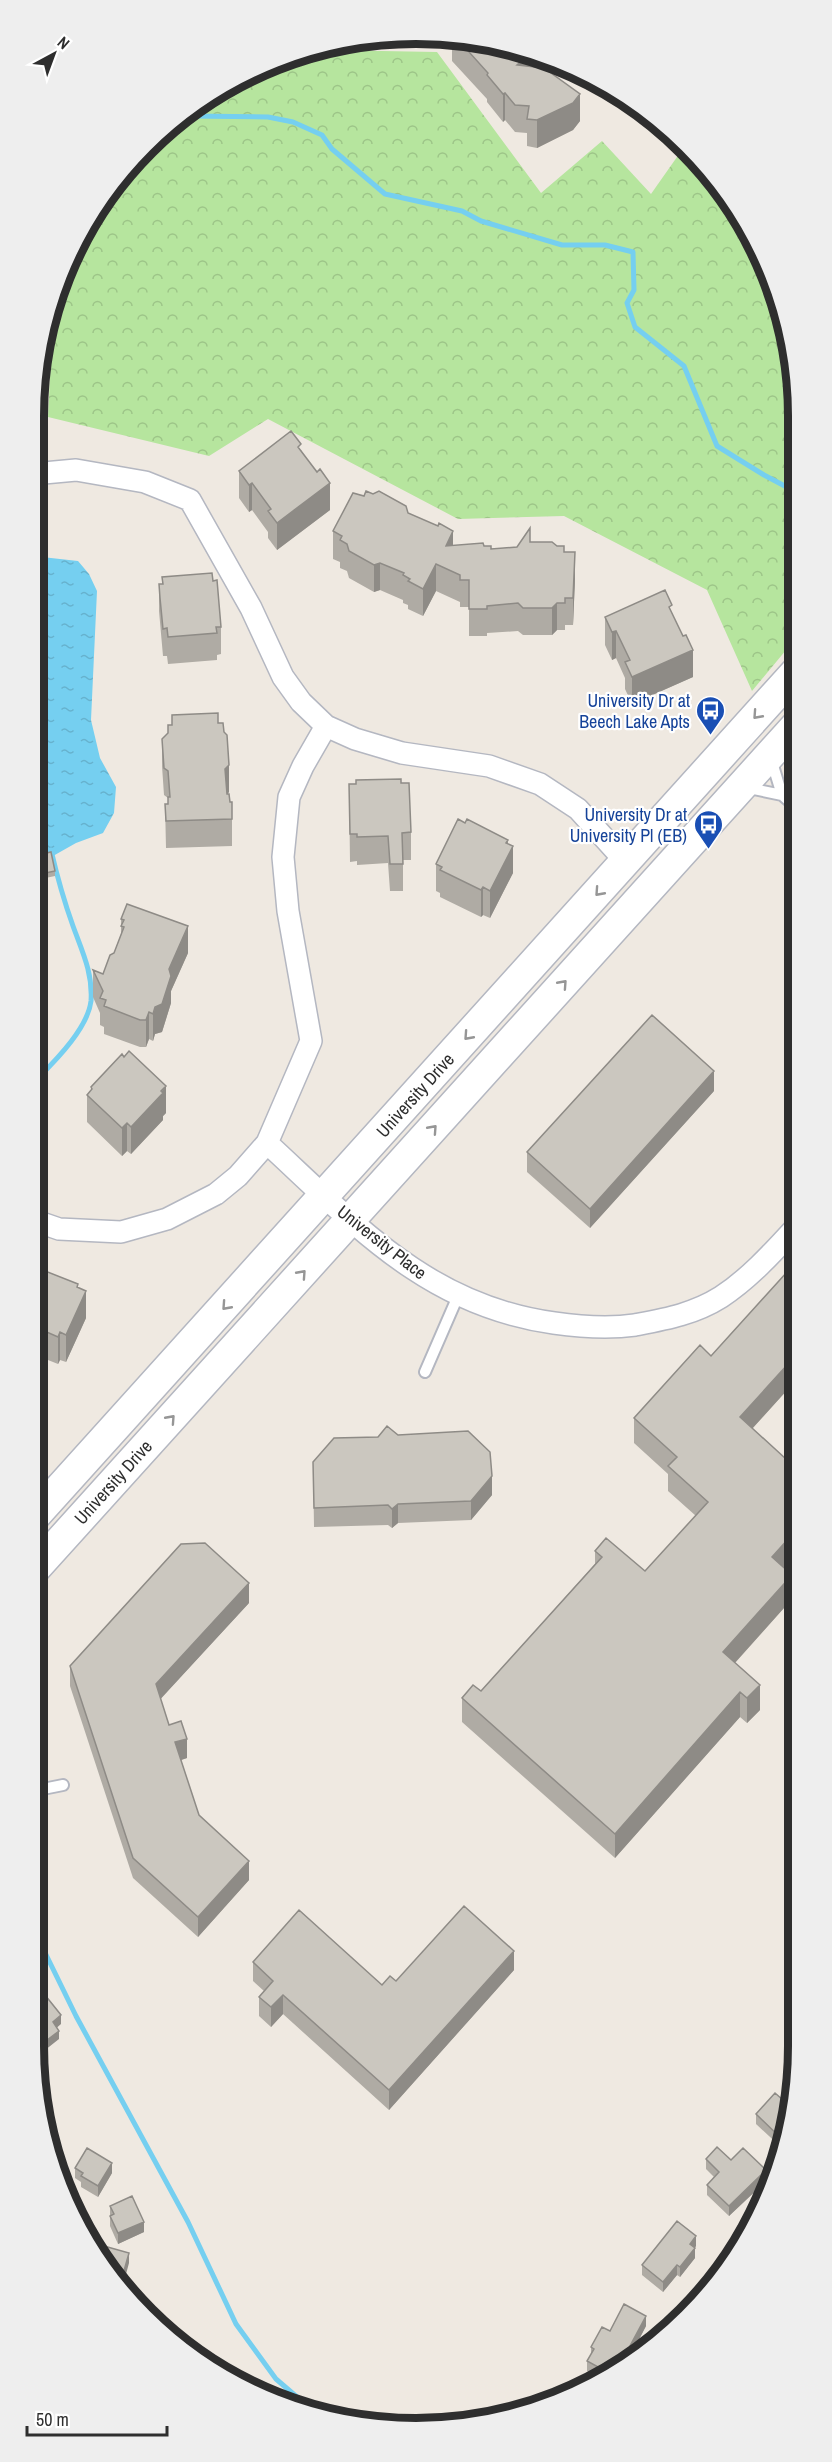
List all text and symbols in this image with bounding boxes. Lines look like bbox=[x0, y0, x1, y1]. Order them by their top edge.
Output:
north arrow bbox=[24, 24, 84, 84]
text: N bbox=[53, 31, 75, 54]
place label: University Dr at Beech Lake Apts bbox=[579, 688, 690, 734]
bus stop icon: University Dr at Beech Lake Apts bbox=[695, 694, 727, 736]
one-way arrow bbox=[753, 709, 764, 719]
place label: University Dr at University Pl (EB) bbox=[570, 802, 687, 848]
bus stop icon: University Dr at University Pl (EB) bbox=[692, 808, 724, 850]
one-way arrow bbox=[595, 885, 606, 895]
one-way arrow bbox=[556, 981, 567, 991]
one-way arrow bbox=[464, 1029, 475, 1040]
street label: University Drive bbox=[370, 1047, 460, 1143]
one-way arrow bbox=[426, 1126, 437, 1136]
street label: University Place bbox=[332, 1199, 432, 1285]
one-way arrow bbox=[295, 1270, 306, 1281]
one-way arrow bbox=[222, 1299, 233, 1310]
one-way arrow bbox=[164, 1415, 175, 1425]
street label: University Drive bbox=[68, 1434, 158, 1530]
scale bar bbox=[27, 2399, 166, 2437]
text: 50 m bbox=[36, 2407, 69, 2432]

